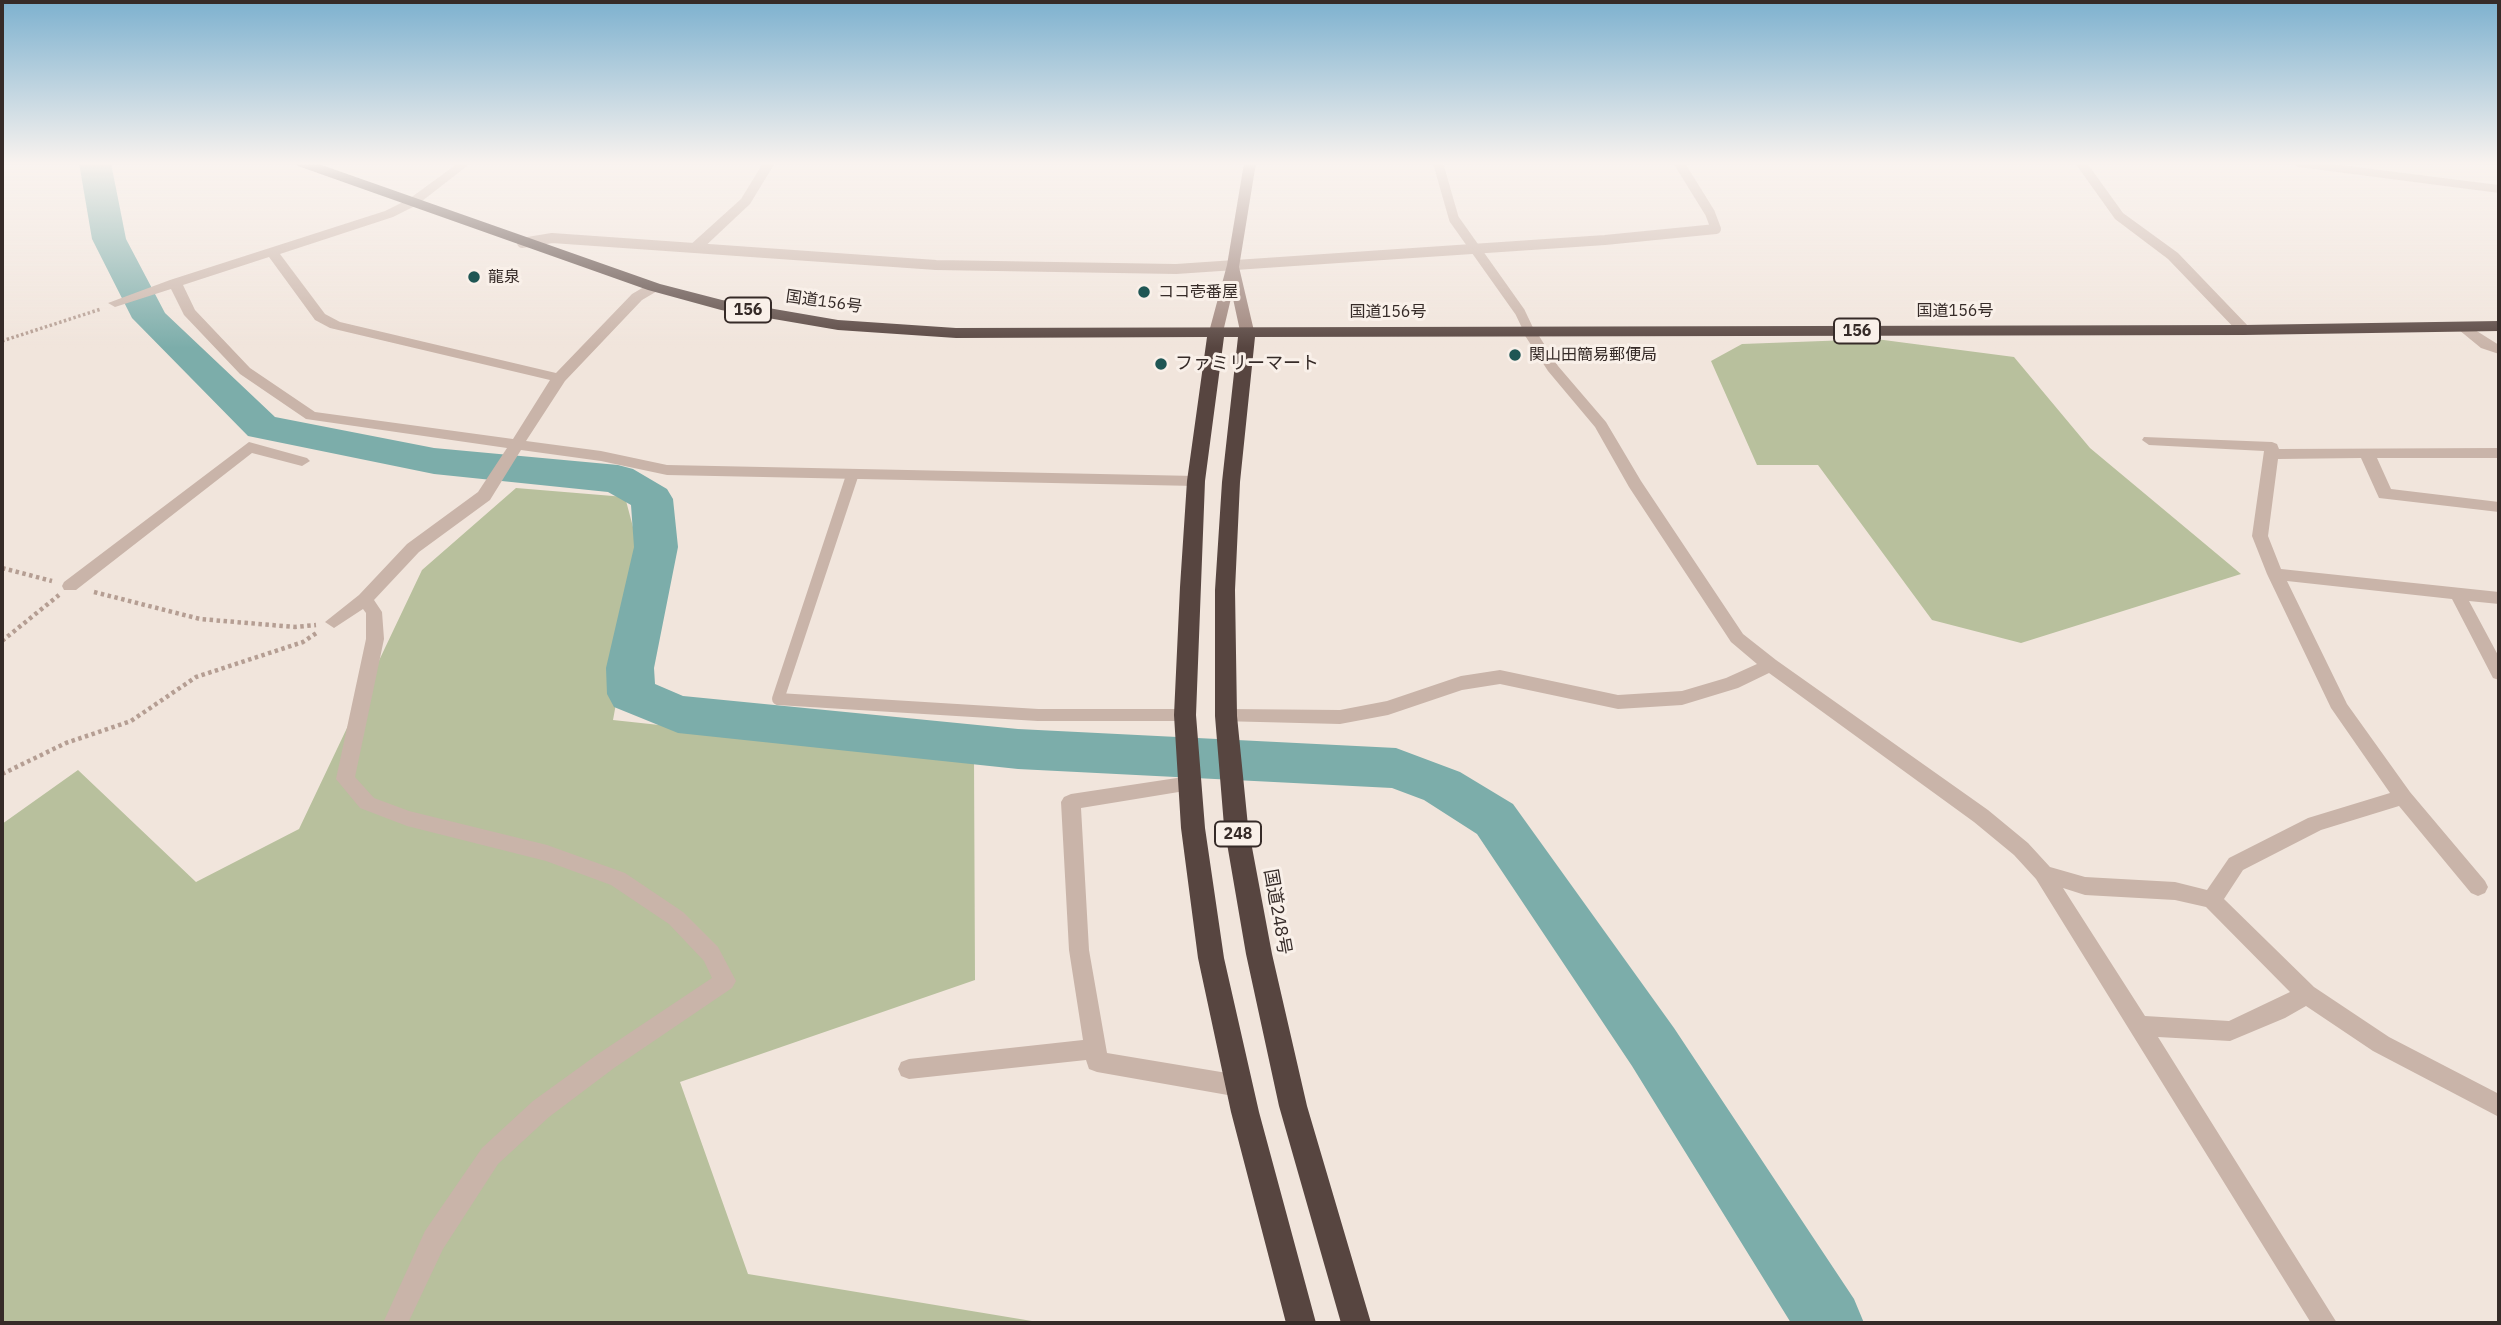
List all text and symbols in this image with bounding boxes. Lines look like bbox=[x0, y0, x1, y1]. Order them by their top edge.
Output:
place label: 龍泉 bbox=[488, 267, 520, 287]
marker: 龍泉 bbox=[466, 269, 482, 285]
place label: ココ壱番屋 bbox=[1158, 282, 1238, 302]
marker: ココ壱番屋 bbox=[1136, 284, 1152, 300]
street label: 国道156号 bbox=[785, 287, 863, 317]
road number: 156 bbox=[725, 298, 771, 322]
street label: 国道156号 bbox=[1917, 301, 1993, 321]
street label: 国道156号 bbox=[1350, 302, 1426, 322]
road number: 156 bbox=[1834, 318, 1880, 344]
place label: 関山田簡易郵便局 bbox=[1529, 345, 1657, 365]
marker: 関山田簡易郵便局 bbox=[1507, 347, 1523, 363]
place label: ファミリーマート bbox=[1175, 353, 1319, 375]
marker: ファミリーマート bbox=[1153, 356, 1169, 372]
road number: 248 bbox=[1215, 821, 1261, 846]
street label: 国道248号 bbox=[1259, 868, 1295, 956]

